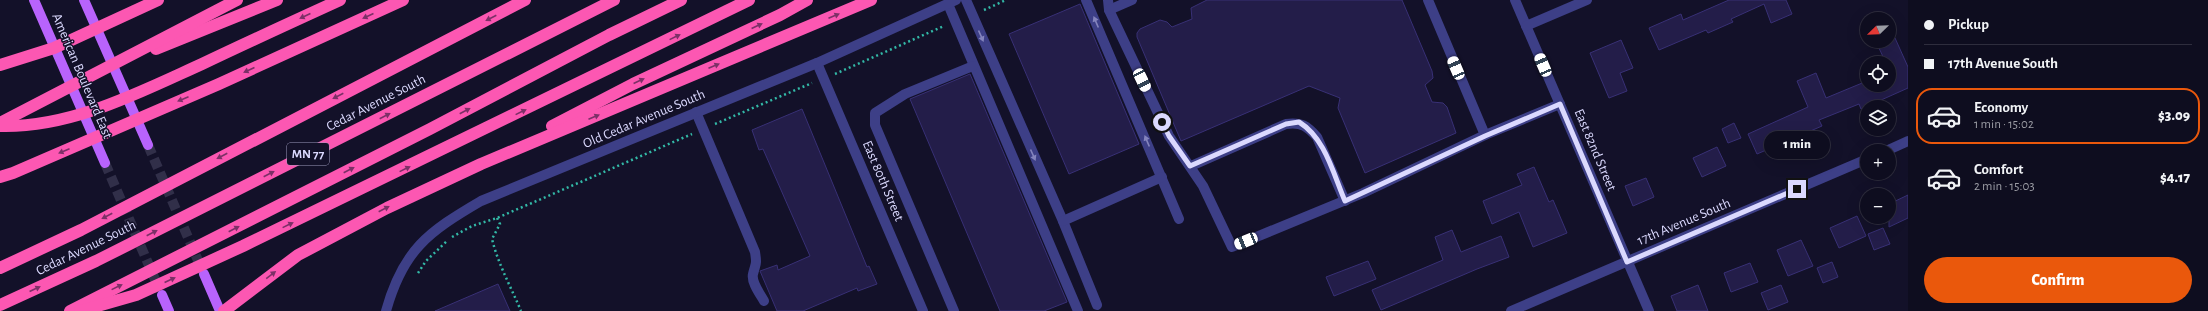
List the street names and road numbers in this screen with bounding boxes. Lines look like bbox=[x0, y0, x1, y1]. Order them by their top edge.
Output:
street label: American Boulevard East bbox=[49, 11, 115, 141]
street label: Cedar Avenue South bbox=[324, 72, 428, 134]
street label: Old Cedar Avenue South bbox=[581, 87, 707, 151]
street label: East 82nd Street bbox=[1571, 107, 1619, 194]
street label: East 80th Street bbox=[860, 139, 906, 224]
road number: MN 77 bbox=[287, 143, 329, 165]
street label: 17th Avenue South bbox=[1635, 196, 1733, 248]
street label: Cedar Avenue South bbox=[34, 218, 138, 278]

